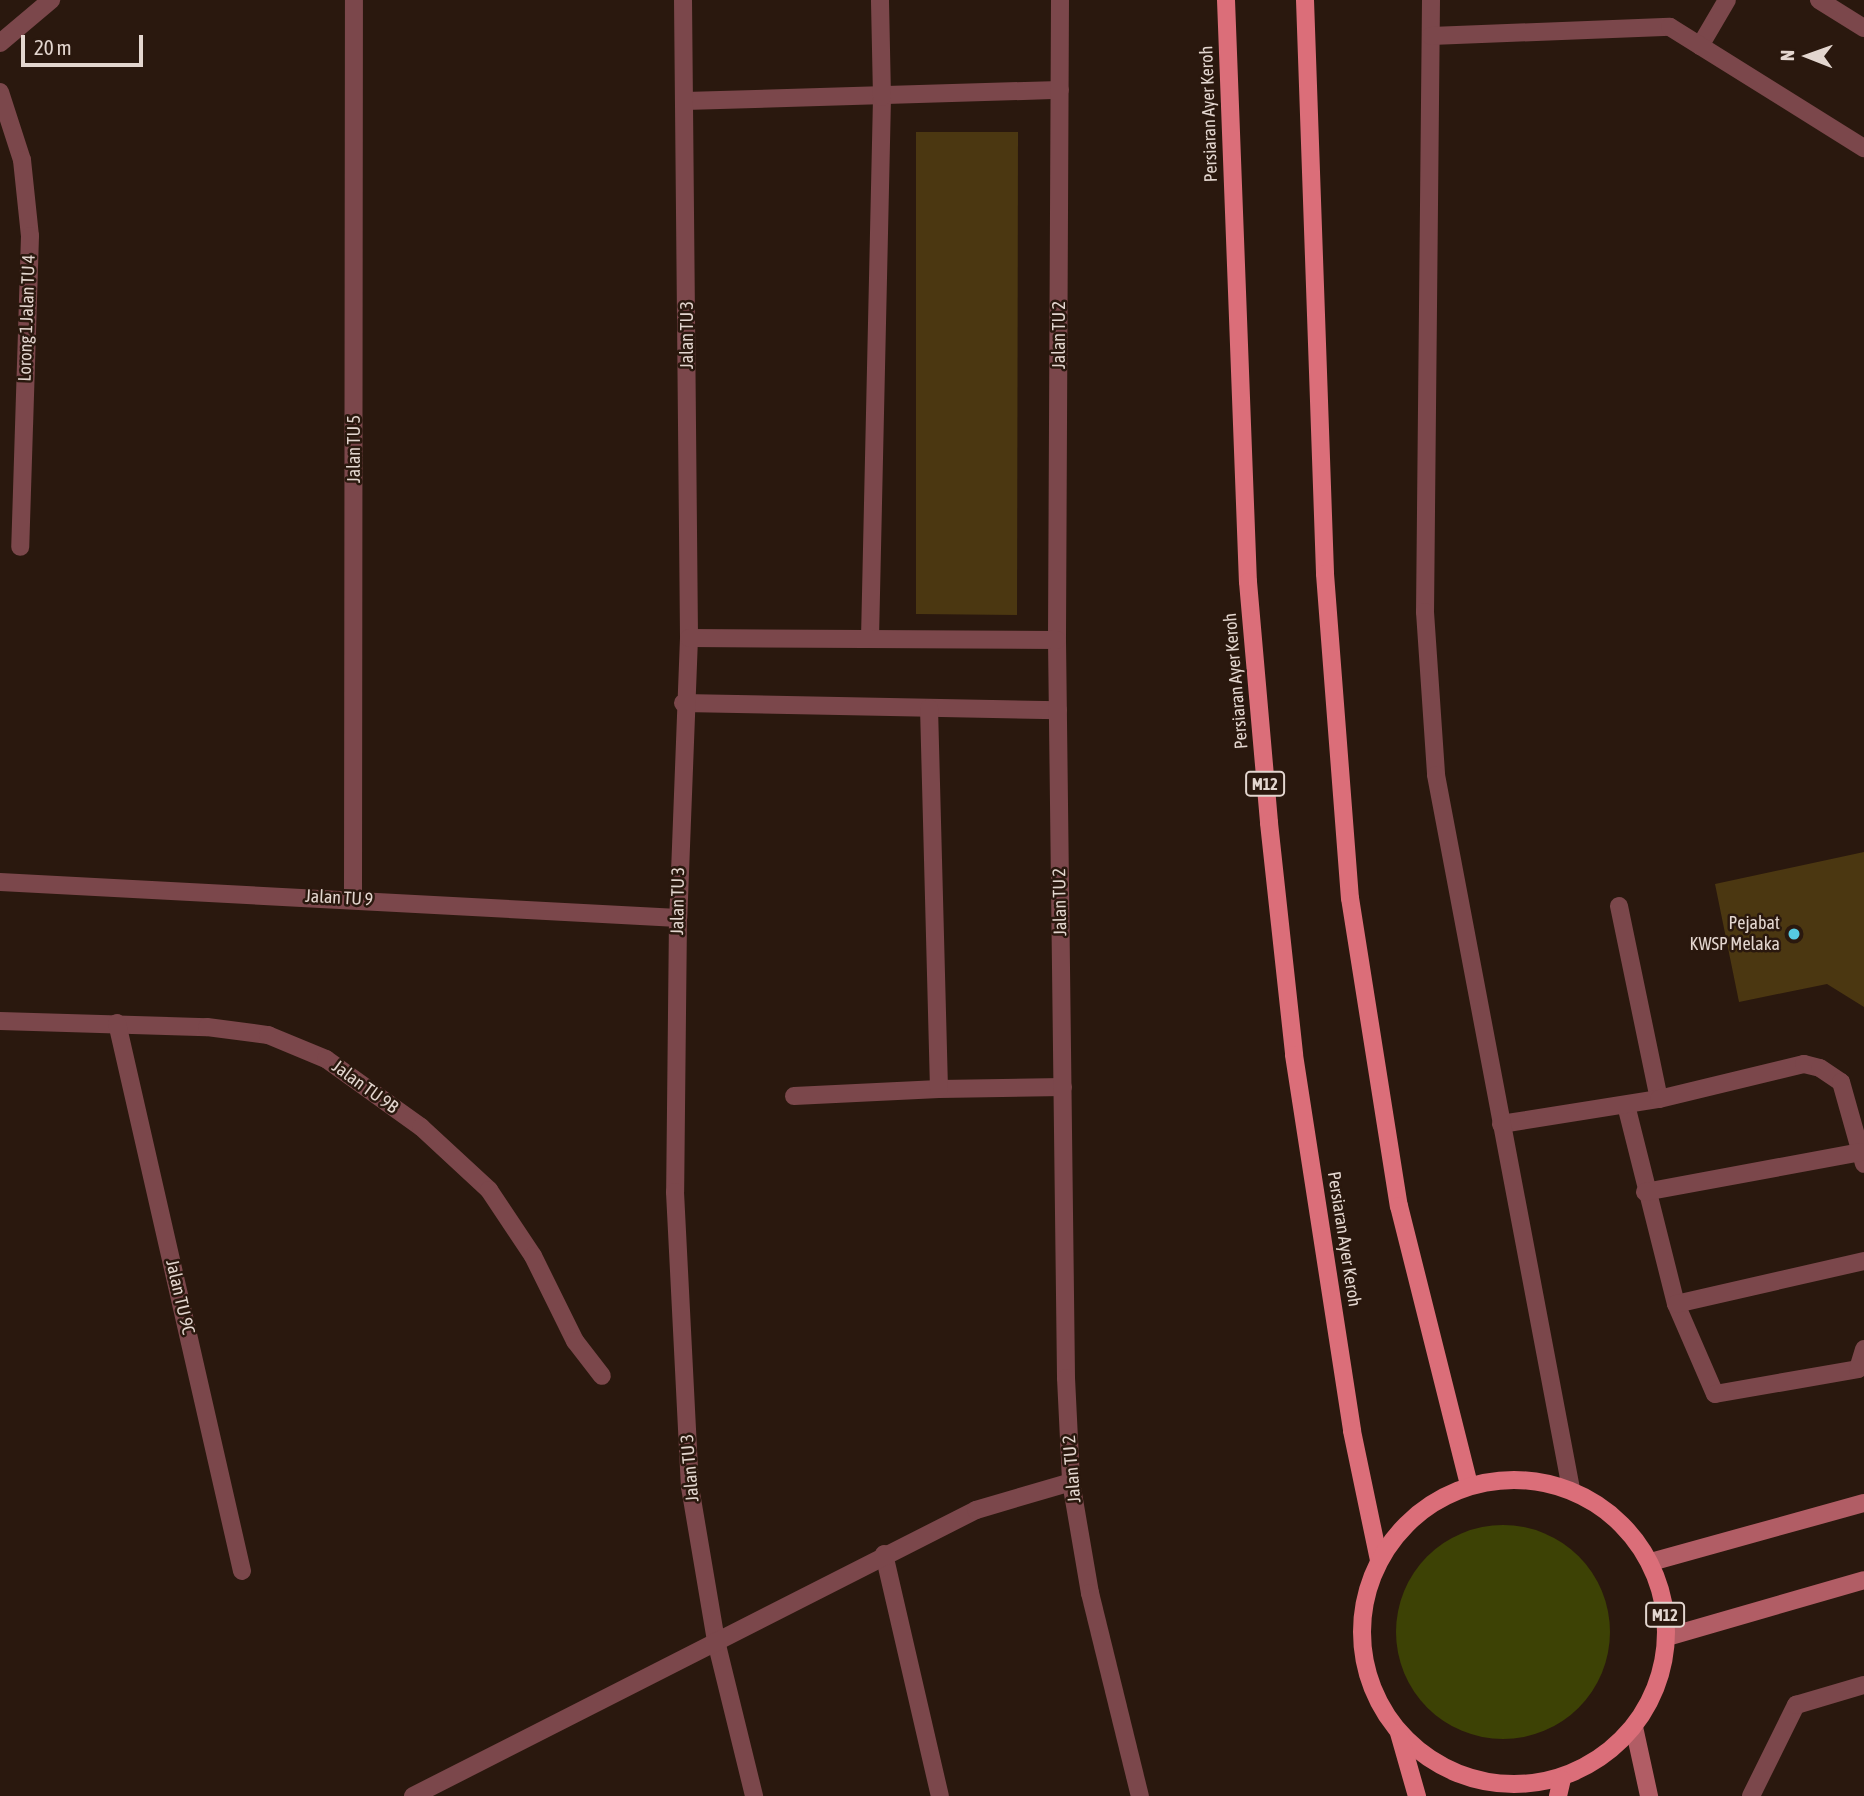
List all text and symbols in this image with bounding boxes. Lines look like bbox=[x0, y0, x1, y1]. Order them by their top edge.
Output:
scale bar bbox=[24, 21, 147, 65]
north arrow bbox=[1773, 21, 1843, 91]
text: 20 m bbox=[34, 35, 72, 59]
street label: Persiaran Ayer Keroh bbox=[1196, 45, 1222, 183]
text: N bbox=[1776, 50, 1798, 61]
street label: Lorong 1 Jalan TU 4 bbox=[14, 254, 40, 382]
street label: Jalan TU 3 bbox=[676, 301, 698, 369]
street label: Jalan TU 2 bbox=[1048, 301, 1070, 369]
street label: Jalan TU 5 bbox=[343, 415, 365, 483]
street label: Persiaran Ayer Keroh bbox=[1219, 612, 1253, 750]
road number: M12 bbox=[1244, 772, 1286, 796]
street label: Jalan TU 3 bbox=[667, 867, 689, 935]
street label: Jalan TU 2 bbox=[1049, 868, 1071, 936]
street label: Jalan TU 9 bbox=[305, 885, 373, 911]
place label: Pejabat KWSP Melaka bbox=[1690, 913, 1780, 956]
marker: Pejabat KWSP Melaka bbox=[1786, 926, 1802, 942]
street label: Jalan TU 9B bbox=[328, 1056, 402, 1118]
street label: Persiaran Ayer Keroh bbox=[1323, 1170, 1365, 1308]
street label: Jalan TU 9C bbox=[161, 1258, 199, 1336]
street label: Jalan TU 3 bbox=[676, 1433, 704, 1503]
street label: Jalan TU 2 bbox=[1058, 1434, 1086, 1504]
road number: M12 bbox=[1644, 1602, 1686, 1628]

